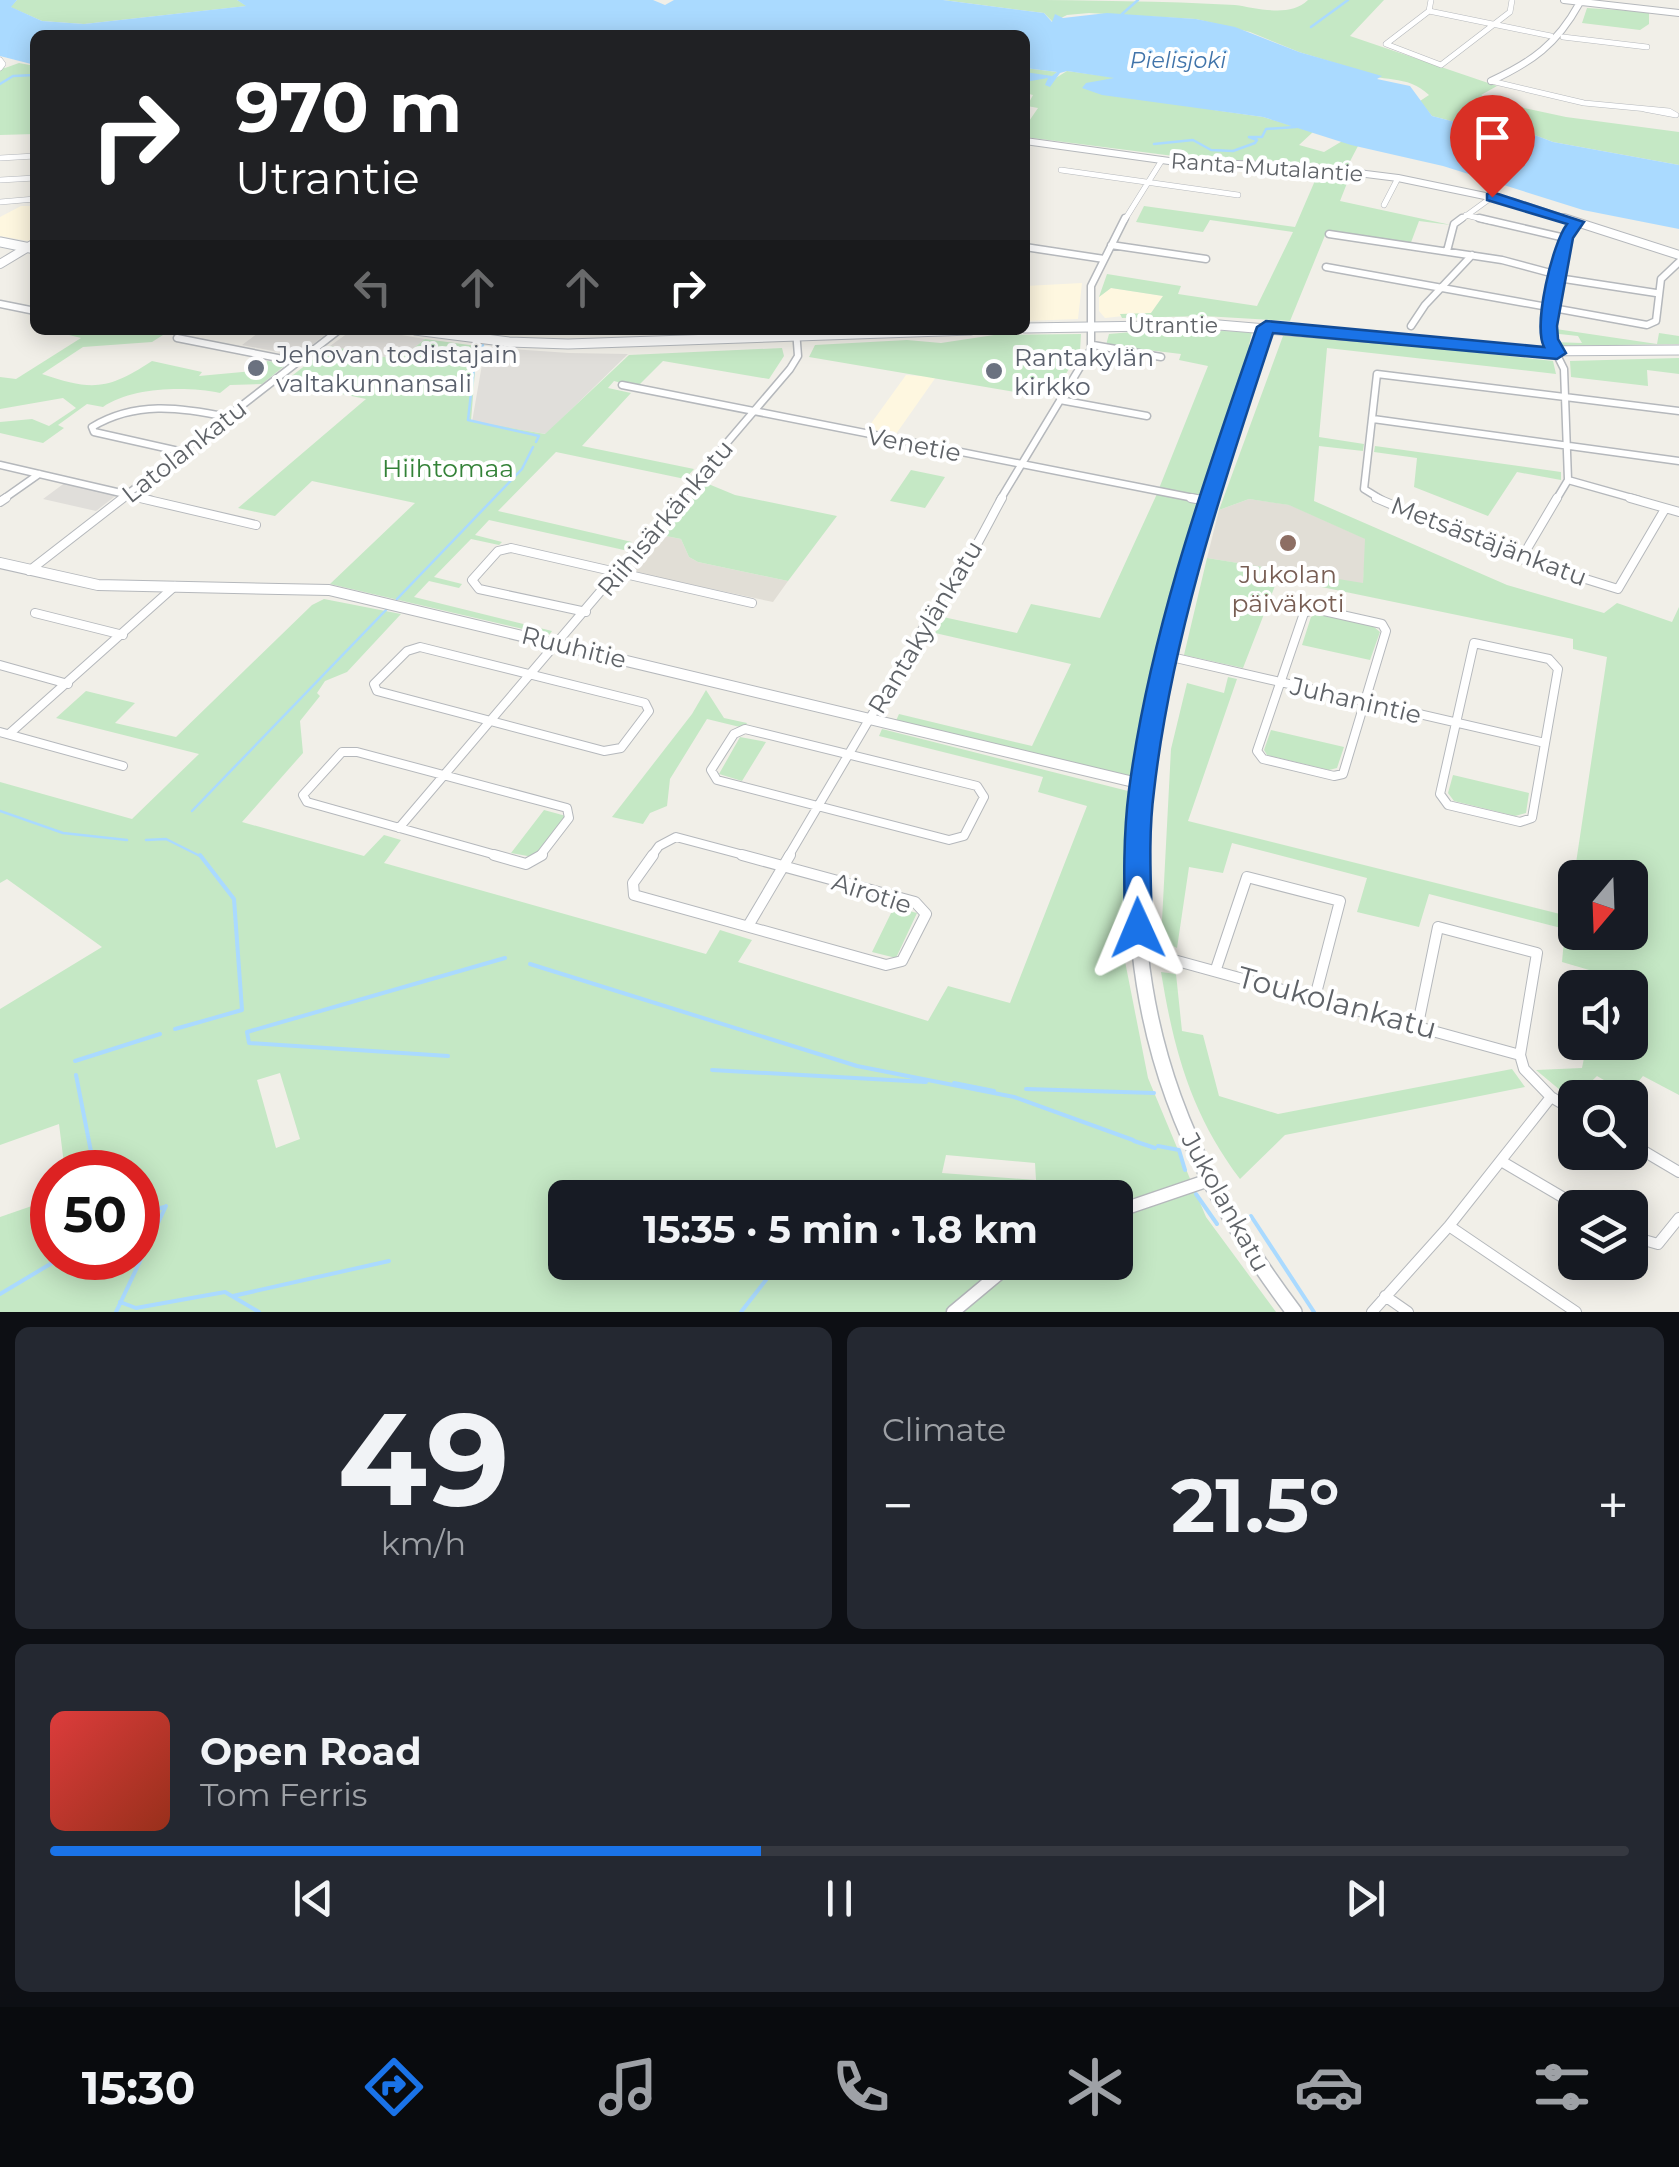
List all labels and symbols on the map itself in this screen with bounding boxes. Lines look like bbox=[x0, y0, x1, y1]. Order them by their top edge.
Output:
water label: Pielisjoki bbox=[1130, 47, 1226, 74]
pin bbox=[1450, 95, 1535, 198]
street label: Ranta-Mutalantie bbox=[1170, 147, 1364, 188]
street label: Utrantie bbox=[1128, 312, 1218, 339]
place label: Jehovan todistajain valtakunnansali bbox=[275, 339, 518, 398]
place label: Rantakylän kirkko bbox=[1014, 342, 1154, 401]
marker: Jehovan todistajain valtakunnansali bbox=[245, 357, 267, 379]
marker: Rantakylän kirkko bbox=[983, 360, 1005, 382]
street label: Latolankatu bbox=[116, 393, 252, 509]
street label: Venetie bbox=[864, 420, 964, 468]
street label: Riihisärkänkatu bbox=[591, 434, 739, 602]
park label: Hiihtomaa bbox=[382, 453, 514, 483]
street label: Metsästäjänkatu bbox=[1387, 490, 1591, 592]
marker: Jukolan päiväkoti bbox=[1277, 532, 1299, 554]
street label: Rantakylänkatu bbox=[861, 535, 989, 719]
place label: Jukolan päiväkoti bbox=[1231, 559, 1345, 618]
street label: Ruuhitie bbox=[518, 619, 630, 675]
street label: Juhanintie bbox=[1287, 670, 1424, 730]
north arrow bbox=[1558, 860, 1648, 950]
street label: Airotie bbox=[828, 866, 916, 920]
position arrow bbox=[1086, 876, 1190, 980]
street label: Toukolankatu bbox=[1234, 958, 1441, 1047]
street label: Jukolankatu bbox=[1175, 1126, 1276, 1277]
speed limit sign: 50 bbox=[30, 1150, 160, 1280]

